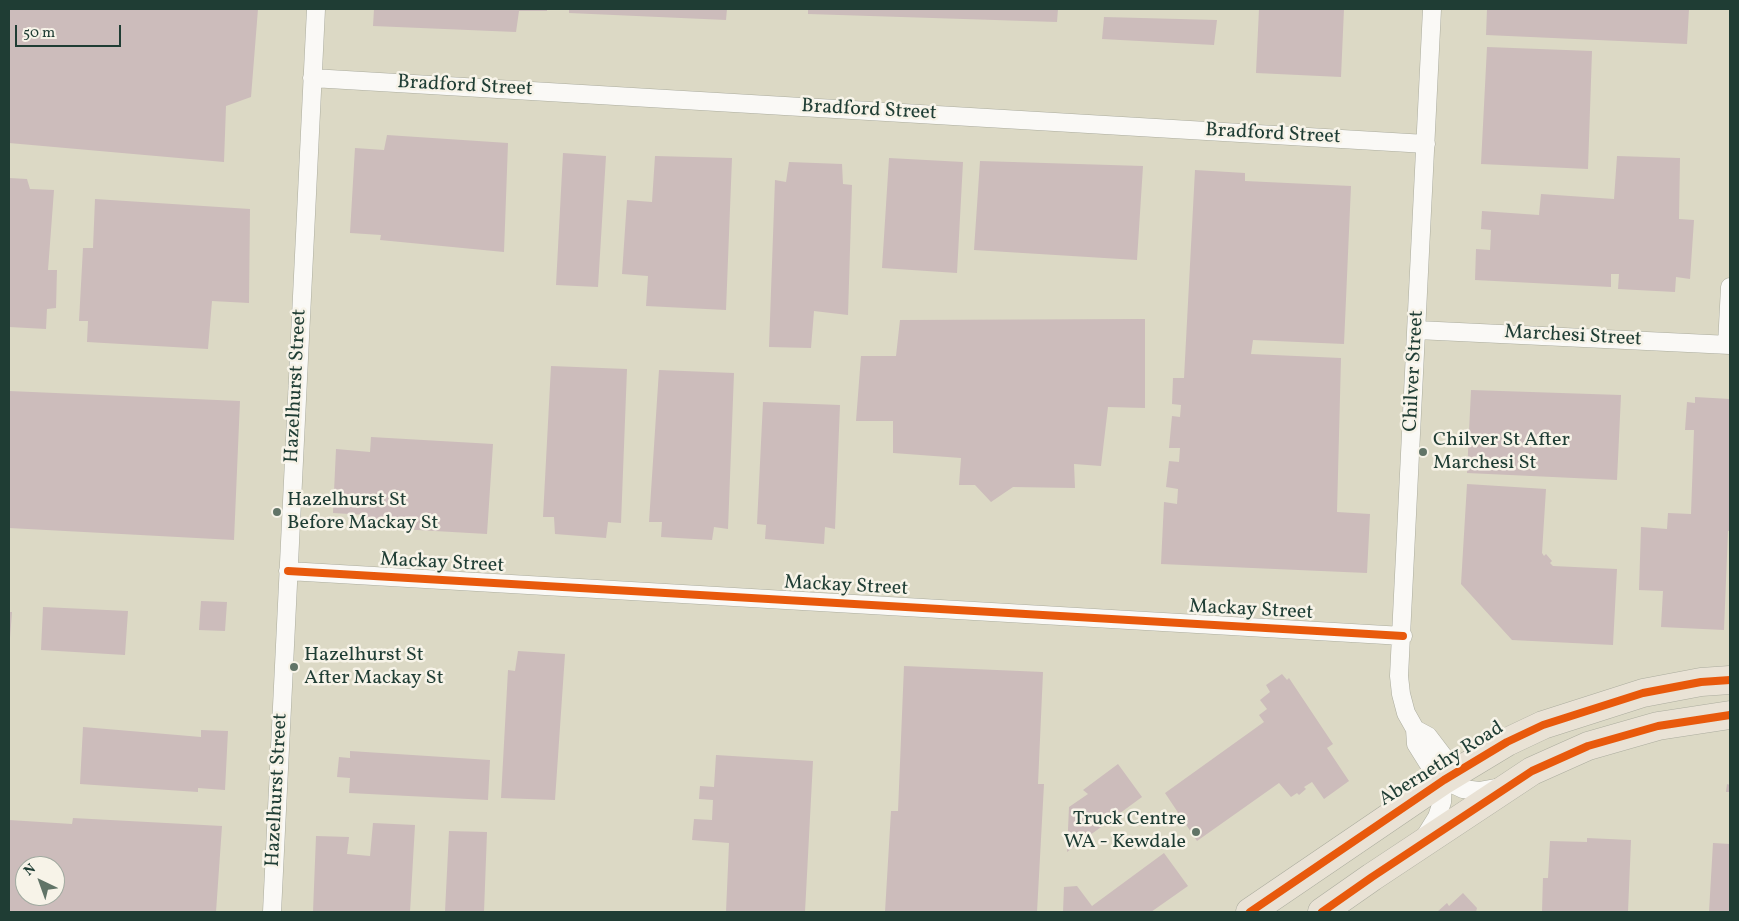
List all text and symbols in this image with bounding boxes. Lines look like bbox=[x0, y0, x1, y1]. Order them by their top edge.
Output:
scale bar bbox=[18, 15, 124, 47]
text: 50 m bbox=[23, 23, 55, 44]
street label: Bradford Street bbox=[397, 71, 533, 103]
street label: Bradford Street bbox=[801, 95, 937, 127]
street label: Bradford Street bbox=[1205, 119, 1341, 151]
street label: Hazelhurst Street bbox=[281, 308, 313, 464]
street label: Chilver Street bbox=[1400, 310, 1430, 432]
street label: Marchesi Street bbox=[1504, 321, 1642, 353]
place label: Chilver St After Marchesi St bbox=[1433, 429, 1570, 476]
marker: Chilver St After Marchesi St bbox=[1417, 446, 1429, 458]
place label: Hazelhurst St Before Mackay St bbox=[287, 489, 438, 536]
marker: Hazelhurst St Before Mackay St bbox=[271, 506, 283, 518]
street label: Mackay Street bbox=[379, 549, 505, 579]
street label: Mackay Street bbox=[783, 572, 909, 602]
street label: Mackay Street bbox=[1188, 596, 1314, 626]
place label: Hazelhurst St After Mackay St bbox=[304, 644, 444, 691]
marker: Hazelhurst St After Mackay St bbox=[288, 661, 300, 673]
street label: Hazelhurst Street bbox=[262, 712, 294, 868]
street label: Abernethy Road bbox=[1375, 717, 1509, 813]
place label: Truck Centre WA - Kewdale bbox=[1063, 808, 1186, 855]
marker: Truck Centre WA - Kewdale bbox=[1190, 826, 1202, 838]
north arrow bbox=[15, 856, 65, 906]
text: N bbox=[20, 860, 40, 881]

